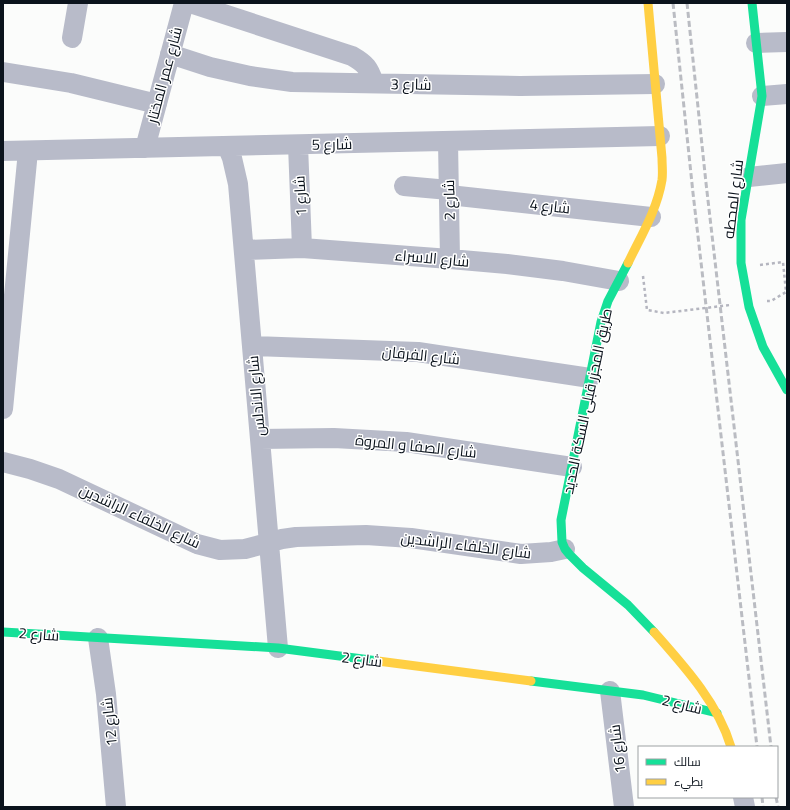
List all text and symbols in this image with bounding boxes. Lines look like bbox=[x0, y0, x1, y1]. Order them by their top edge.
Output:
street label: شارع عمر المختار bbox=[140, 24, 188, 127]
street label: شارع 3 bbox=[390, 72, 432, 96]
street label: شارع 5 bbox=[311, 132, 353, 156]
street label: شارع المحطه bbox=[717, 158, 749, 240]
street label: شارع 1 bbox=[287, 175, 313, 217]
street label: شارع 2 bbox=[437, 179, 461, 221]
street label: شارع 4 bbox=[529, 192, 571, 220]
street label: شارع الاسراء bbox=[394, 243, 470, 273]
street label: طريق المجزر قبلى السكة الحديد bbox=[556, 306, 618, 496]
street label: شارع الفرقان bbox=[381, 339, 461, 371]
street label: شارع الاندلس bbox=[241, 355, 271, 437]
street label: شارع الصفا و المروة bbox=[354, 428, 478, 464]
street label: شارع الخلفاء الراشدين bbox=[76, 478, 204, 554]
street label: شارع الخلفاء الراشدين bbox=[399, 526, 533, 564]
street label: شارع 2 bbox=[18, 621, 60, 647]
street label: شارع 2 bbox=[340, 645, 384, 673]
street label: شارع 2 bbox=[659, 688, 705, 720]
street label: شارع 12 bbox=[95, 696, 123, 748]
street label: شارع 16 bbox=[603, 723, 631, 775]
legend bbox=[638, 746, 778, 798]
text: سالك bbox=[674, 752, 701, 771]
text: بطيء bbox=[674, 772, 703, 792]

